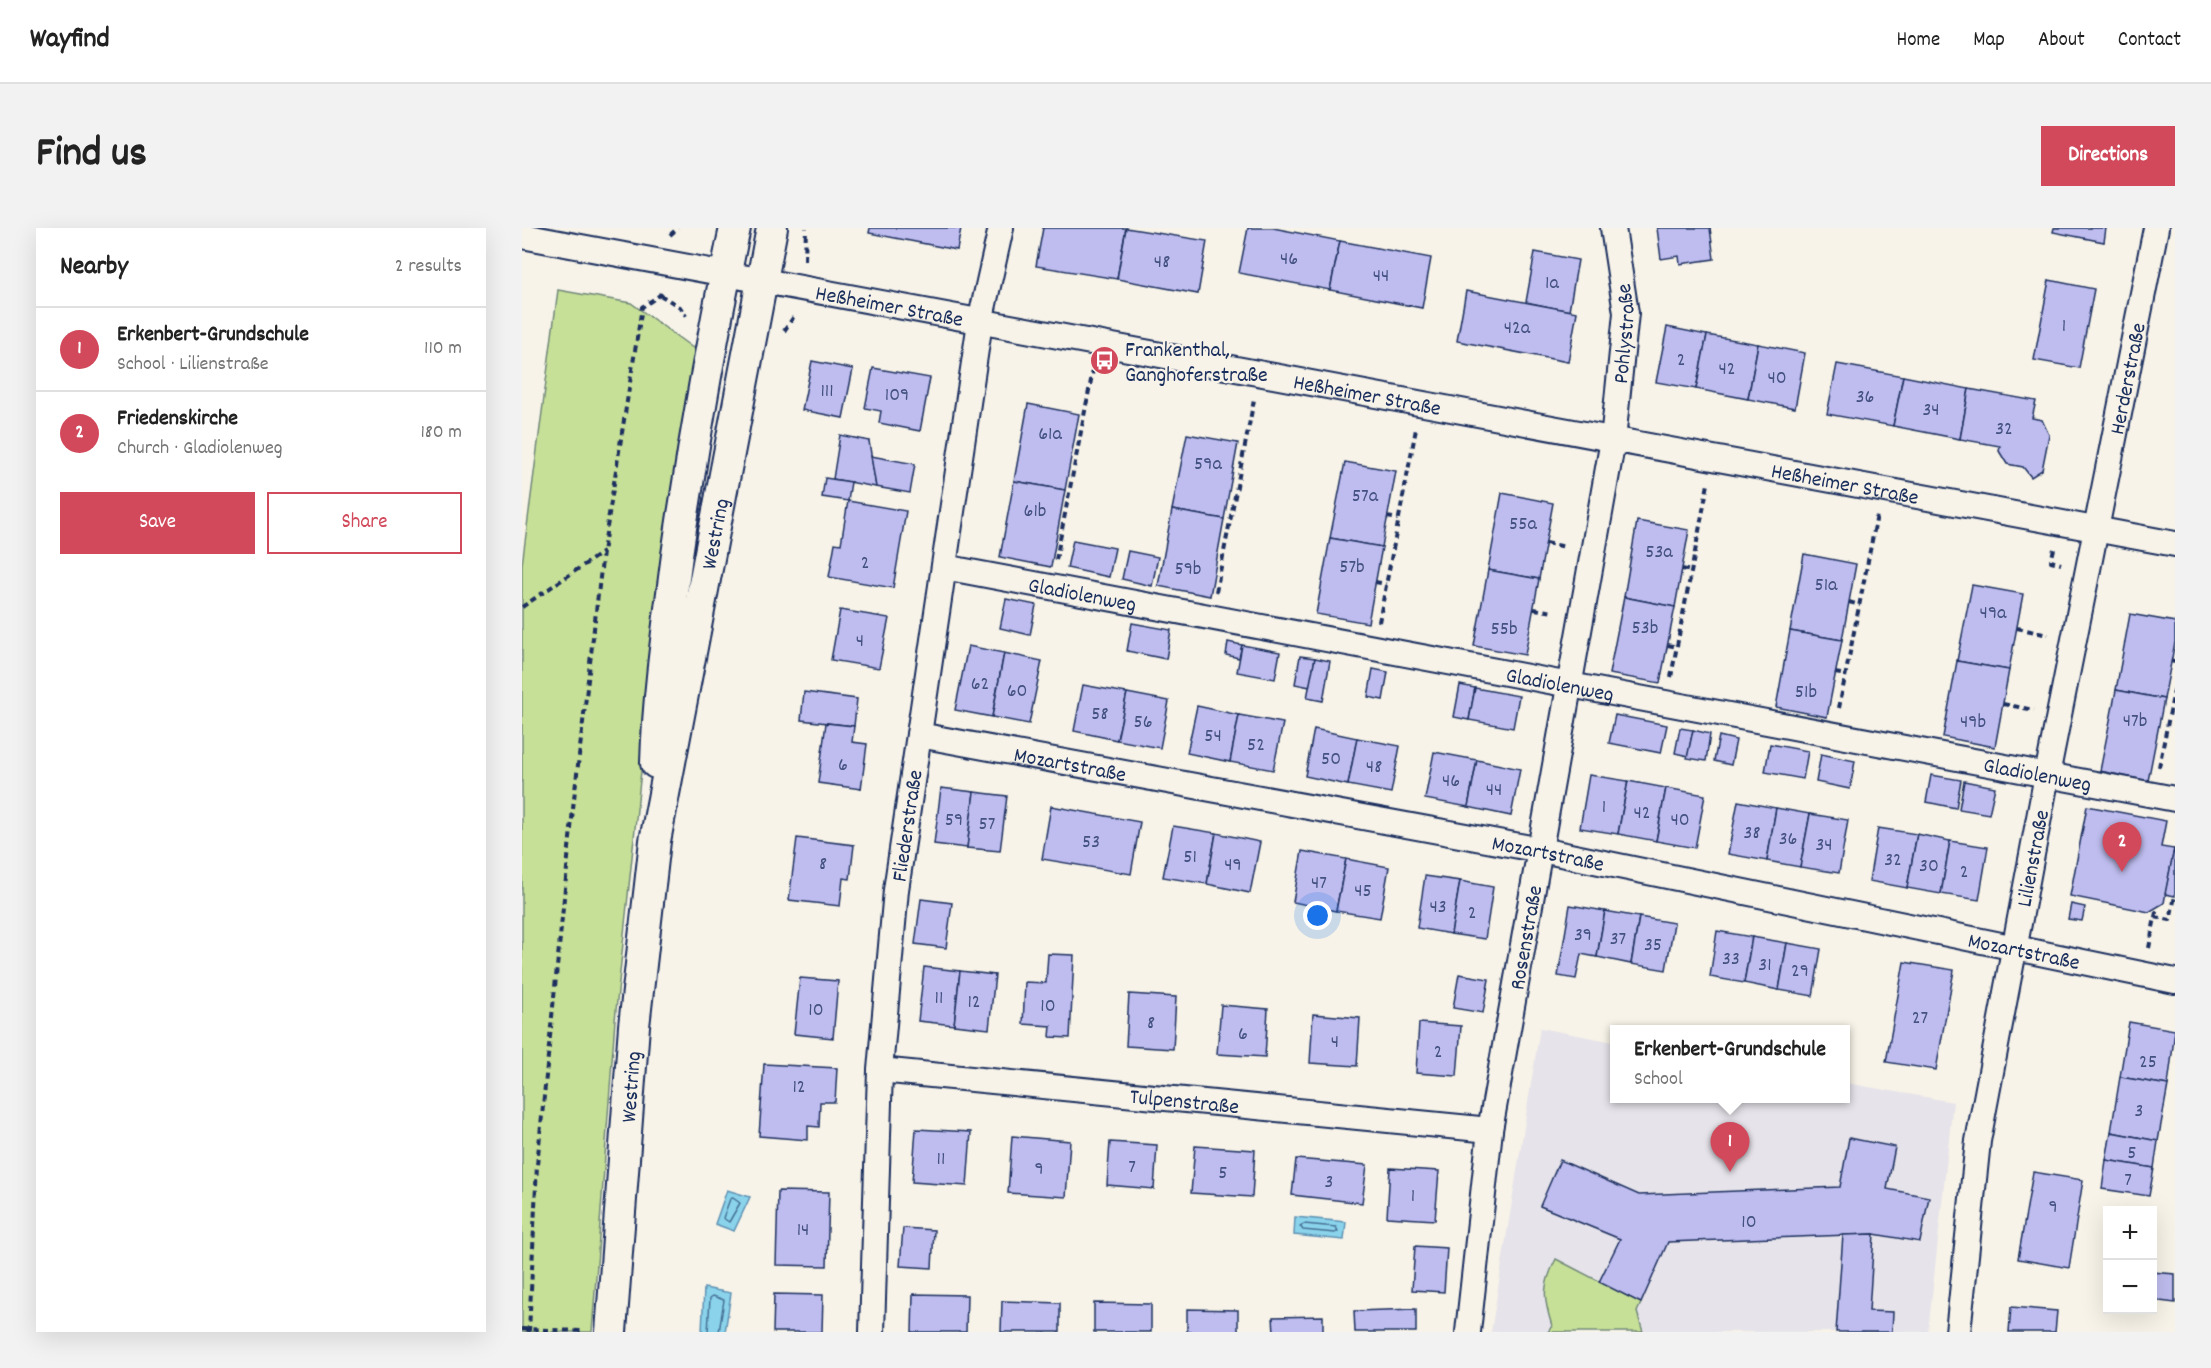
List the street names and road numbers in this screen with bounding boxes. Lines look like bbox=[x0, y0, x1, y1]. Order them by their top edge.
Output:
street label: Heßheimer Straße bbox=[813, 279, 965, 337]
street label: Pohlystraße bbox=[1607, 281, 1645, 385]
street label: Herderstraße bbox=[2103, 320, 2156, 438]
street label: Heßheimer Straße bbox=[1290, 368, 1443, 426]
street label: Heßheimer Straße bbox=[1768, 457, 1921, 515]
street label: Westring bbox=[695, 496, 739, 572]
street label: Gladiolenweg bbox=[1025, 571, 1139, 622]
street label: Gladiolenweg bbox=[1503, 661, 1616, 712]
street label: Mozartstraße bbox=[1011, 741, 1129, 792]
street label: Gladiolenweg bbox=[1980, 751, 2094, 802]
street label: Fliederstraße bbox=[885, 768, 933, 884]
street label: Lilienstraße bbox=[2010, 808, 2059, 910]
street label: Mozartstraße bbox=[1489, 829, 1606, 882]
street label: Rosenstraße bbox=[1503, 883, 1552, 993]
street label: Mozartstraße bbox=[1965, 927, 2082, 980]
street label: Westring bbox=[615, 1050, 651, 1124]
street label: Tulpenstraße bbox=[1128, 1083, 1240, 1124]

